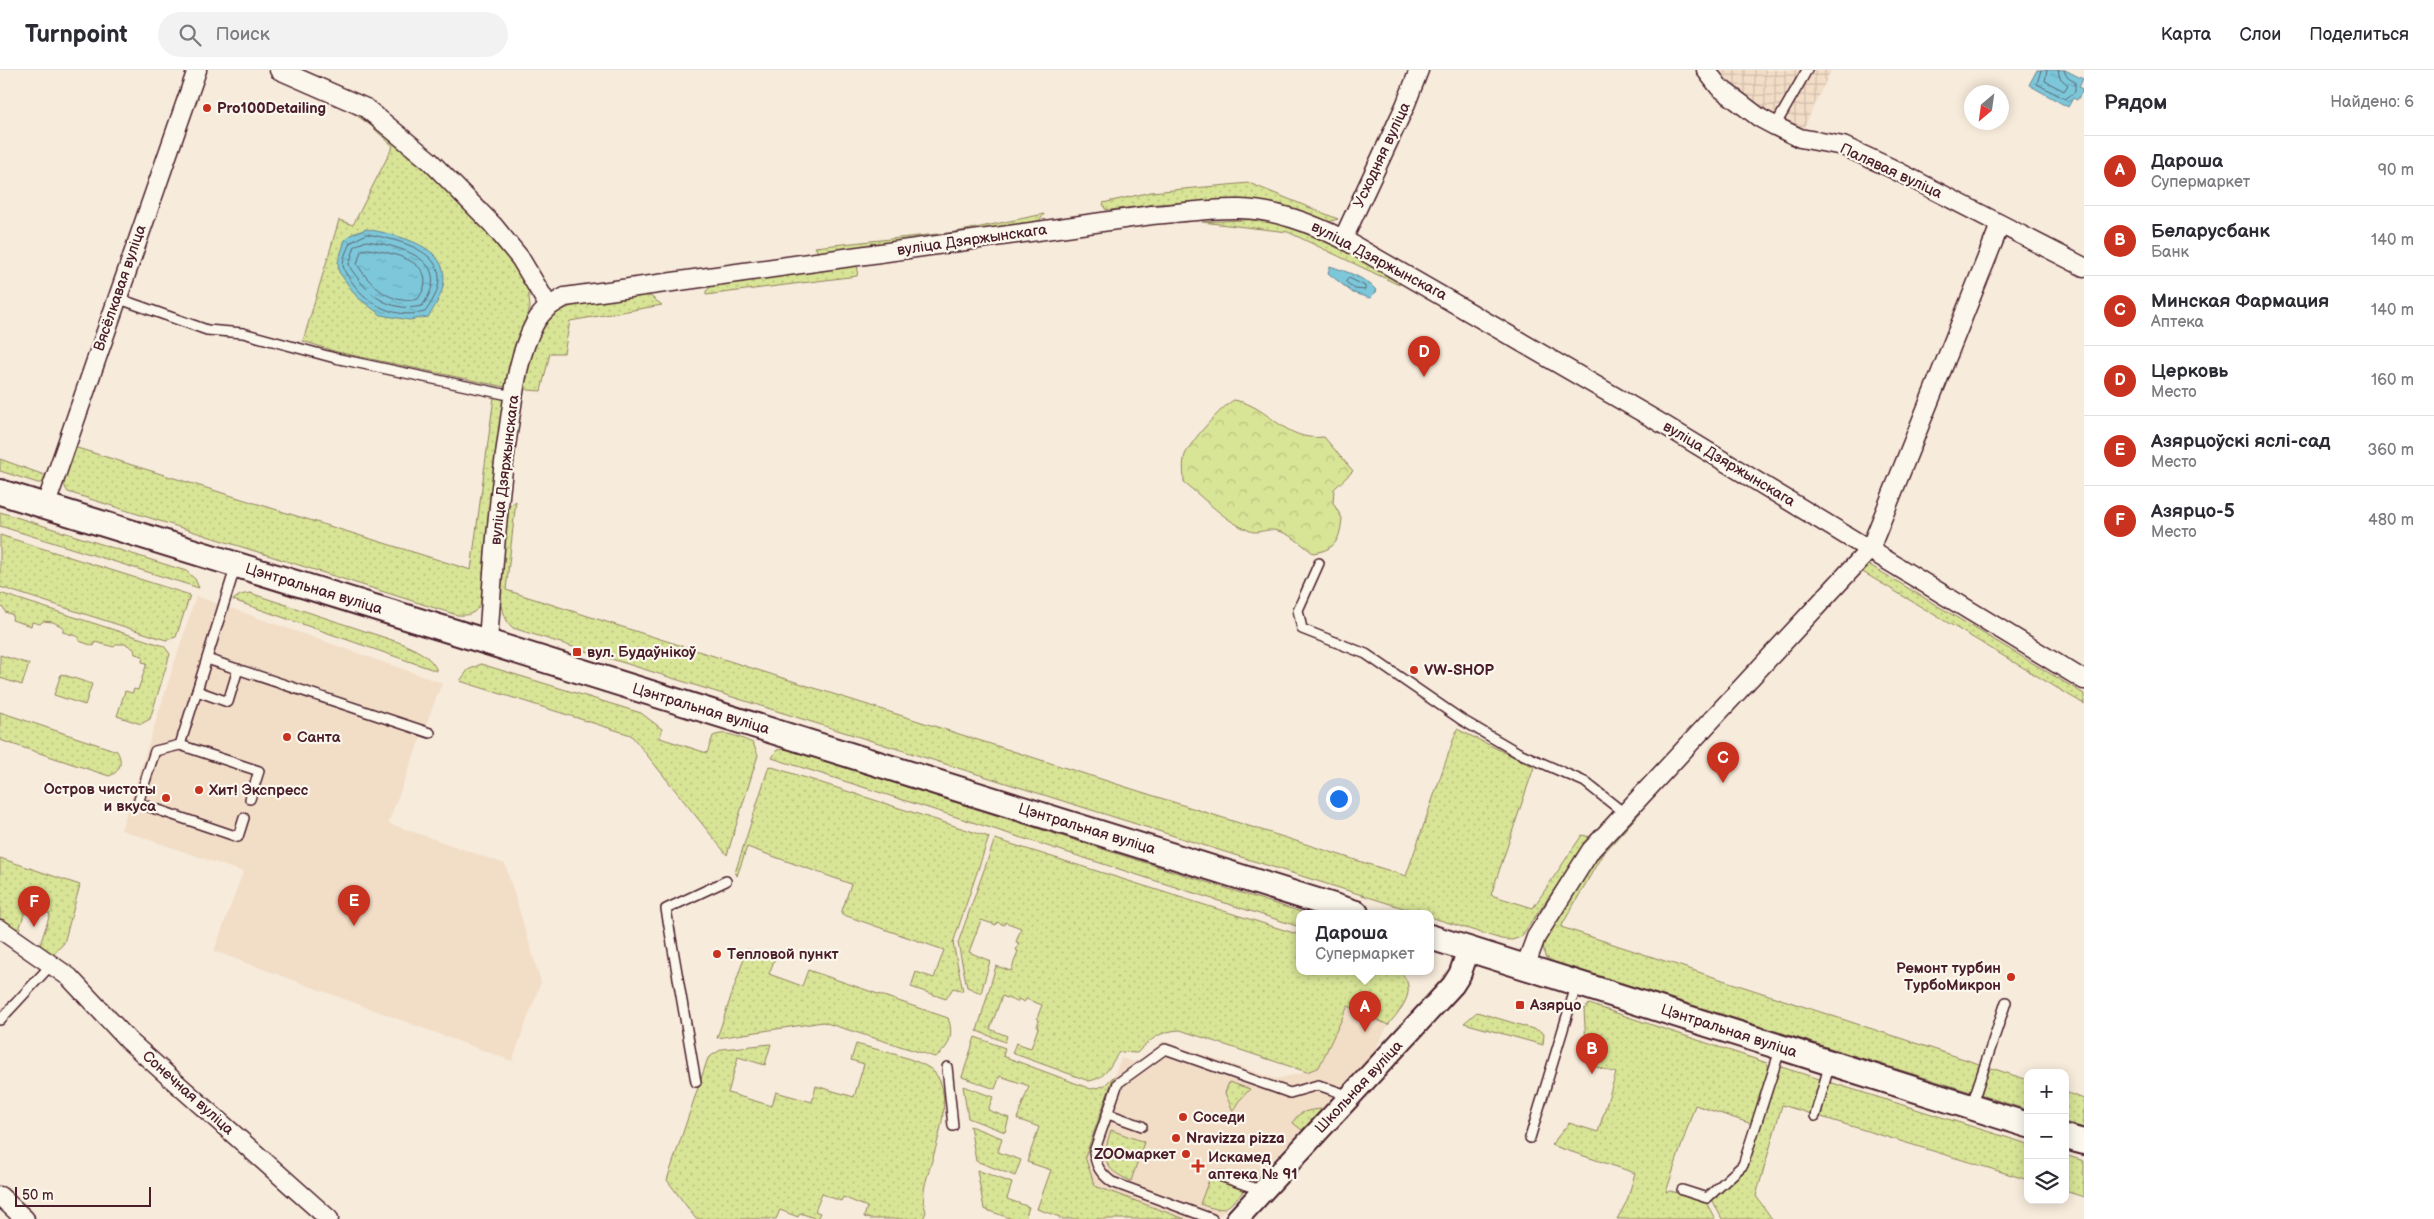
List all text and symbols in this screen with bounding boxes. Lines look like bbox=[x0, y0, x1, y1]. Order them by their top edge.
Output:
search box bbox=[158, 12, 508, 57]
text: Turnpoint bbox=[25, 20, 128, 49]
icon: search bbox=[176, 21, 204, 49]
text: Поиск bbox=[216, 23, 270, 46]
text: Карта bbox=[2161, 24, 2211, 45]
text: Слои bbox=[2239, 24, 2281, 45]
text: Поделиться bbox=[2309, 24, 2409, 45]
north arrow bbox=[1964, 85, 2009, 130]
text: Рядом bbox=[2104, 90, 2167, 115]
text: Найдено: 6 bbox=[2330, 93, 2414, 112]
place label: Pro100Detailing bbox=[217, 99, 326, 118]
street label: Усходняя вуліца bbox=[1349, 99, 1415, 211]
marker: Pro100Detailing bbox=[201, 102, 213, 114]
street label: Палявая вуліца bbox=[1837, 139, 1945, 203]
text: Дароша bbox=[2151, 150, 2223, 173]
text: A bbox=[2115, 161, 2125, 180]
text: 90 m bbox=[2378, 161, 2414, 180]
text: Супермаркет bbox=[2151, 173, 2250, 192]
street label: вуліца Дзяржынскага bbox=[1308, 217, 1450, 305]
street label: вуліца Дзяржынскага bbox=[896, 220, 1048, 260]
text: Беларусбанк bbox=[2151, 220, 2270, 243]
street label: Вясёлкавая вуліца bbox=[89, 222, 151, 354]
text: B bbox=[2114, 231, 2126, 250]
text: 140 m bbox=[2371, 231, 2414, 250]
text: Банк bbox=[2151, 243, 2189, 262]
text: Минская Фармация bbox=[2151, 290, 2329, 313]
text: C bbox=[2114, 301, 2126, 320]
text: 140 m bbox=[2371, 301, 2414, 320]
text: Аптека bbox=[2151, 313, 2204, 332]
pin: D bbox=[1408, 336, 1440, 377]
text: Церковь bbox=[2151, 360, 2228, 383]
text: D bbox=[2114, 371, 2126, 390]
text: 160 m bbox=[2371, 371, 2414, 390]
text: Место bbox=[2151, 383, 2197, 402]
street label: вуліца Дзяржынскага bbox=[486, 394, 524, 546]
street label: вуліца Дзяржынскага bbox=[1659, 417, 1799, 511]
text: Азярцоўскі яслі-сад bbox=[2151, 430, 2330, 453]
text: E bbox=[2115, 441, 2125, 460]
text: 360 m bbox=[2367, 441, 2414, 460]
text: Место bbox=[2151, 453, 2197, 472]
text: Азярцо-5 bbox=[2151, 500, 2235, 523]
text: F bbox=[2115, 511, 2125, 530]
text: 480 m bbox=[2368, 511, 2414, 530]
text: Место bbox=[2151, 523, 2197, 542]
street label: Цэнтральная вуліца bbox=[243, 559, 385, 619]
place label: вул. Будаўнікоў bbox=[587, 643, 696, 662]
marker: вул. Будаўнікоў bbox=[571, 646, 583, 658]
place label: VW-SHOP bbox=[1424, 661, 1494, 680]
marker: VW-SHOP bbox=[1408, 664, 1420, 676]
street label: Цэнтральная вуліца bbox=[630, 679, 772, 739]
place label: Санта bbox=[297, 728, 341, 747]
marker: Санта bbox=[281, 731, 293, 743]
pin: C bbox=[1707, 742, 1739, 783]
place label: Остров чистоты и вкуса bbox=[44, 780, 156, 816]
place label: Хит! Экспресс bbox=[208, 781, 309, 800]
marker: Хит! Экспресс bbox=[193, 784, 205, 796]
your location bbox=[1326, 786, 1352, 812]
marker: Остров чистоты и вкуса bbox=[160, 792, 172, 804]
street label: Цэнтральная вуліца bbox=[1016, 799, 1158, 859]
pin: E bbox=[338, 885, 370, 926]
pin: F bbox=[18, 886, 50, 927]
popup bbox=[1296, 910, 1434, 975]
text: Дароша bbox=[1315, 922, 1388, 945]
place label: Тепловой пункт bbox=[727, 945, 840, 964]
text: Супермаркет bbox=[1315, 945, 1415, 964]
marker: Тепловой пункт bbox=[711, 948, 723, 960]
place label: Ремонт турбин ТурбоМикрон bbox=[1896, 959, 2001, 995]
marker: Ремонт турбин ТурбоМикрон bbox=[2005, 971, 2017, 983]
pin: A bbox=[1349, 991, 1381, 1032]
place label: Азярцо bbox=[1529, 996, 1581, 1015]
marker: Азярцо bbox=[1514, 999, 1526, 1011]
street label: Цэнтральная вуліца bbox=[1658, 1000, 1800, 1062]
pin: B bbox=[1576, 1033, 1608, 1074]
street label: Школьная вуліца bbox=[1311, 1036, 1407, 1137]
street label: Сонечная вуліца bbox=[138, 1047, 238, 1139]
map controls bbox=[2024, 1069, 2069, 1204]
button: + bbox=[2024, 1069, 2069, 1114]
place label: Соседи bbox=[1193, 1108, 1245, 1127]
marker: Соседи bbox=[1177, 1111, 1189, 1123]
button: − bbox=[2024, 1114, 2069, 1159]
place label: Nravizza pizza bbox=[1186, 1129, 1285, 1148]
marker: Nravizza pizza bbox=[1170, 1132, 1182, 1144]
place label: ZOOмаркет bbox=[1094, 1145, 1177, 1164]
marker: ZOOмаркет bbox=[1180, 1148, 1192, 1160]
place label: Искамед аптека № 91 bbox=[1208, 1148, 1298, 1184]
button: layers bbox=[2024, 1159, 2069, 1204]
marker: Искамед аптека № 91 bbox=[1192, 1160, 1204, 1172]
scale bar bbox=[15, 1184, 151, 1207]
text: 50 m bbox=[22, 1187, 54, 1204]

